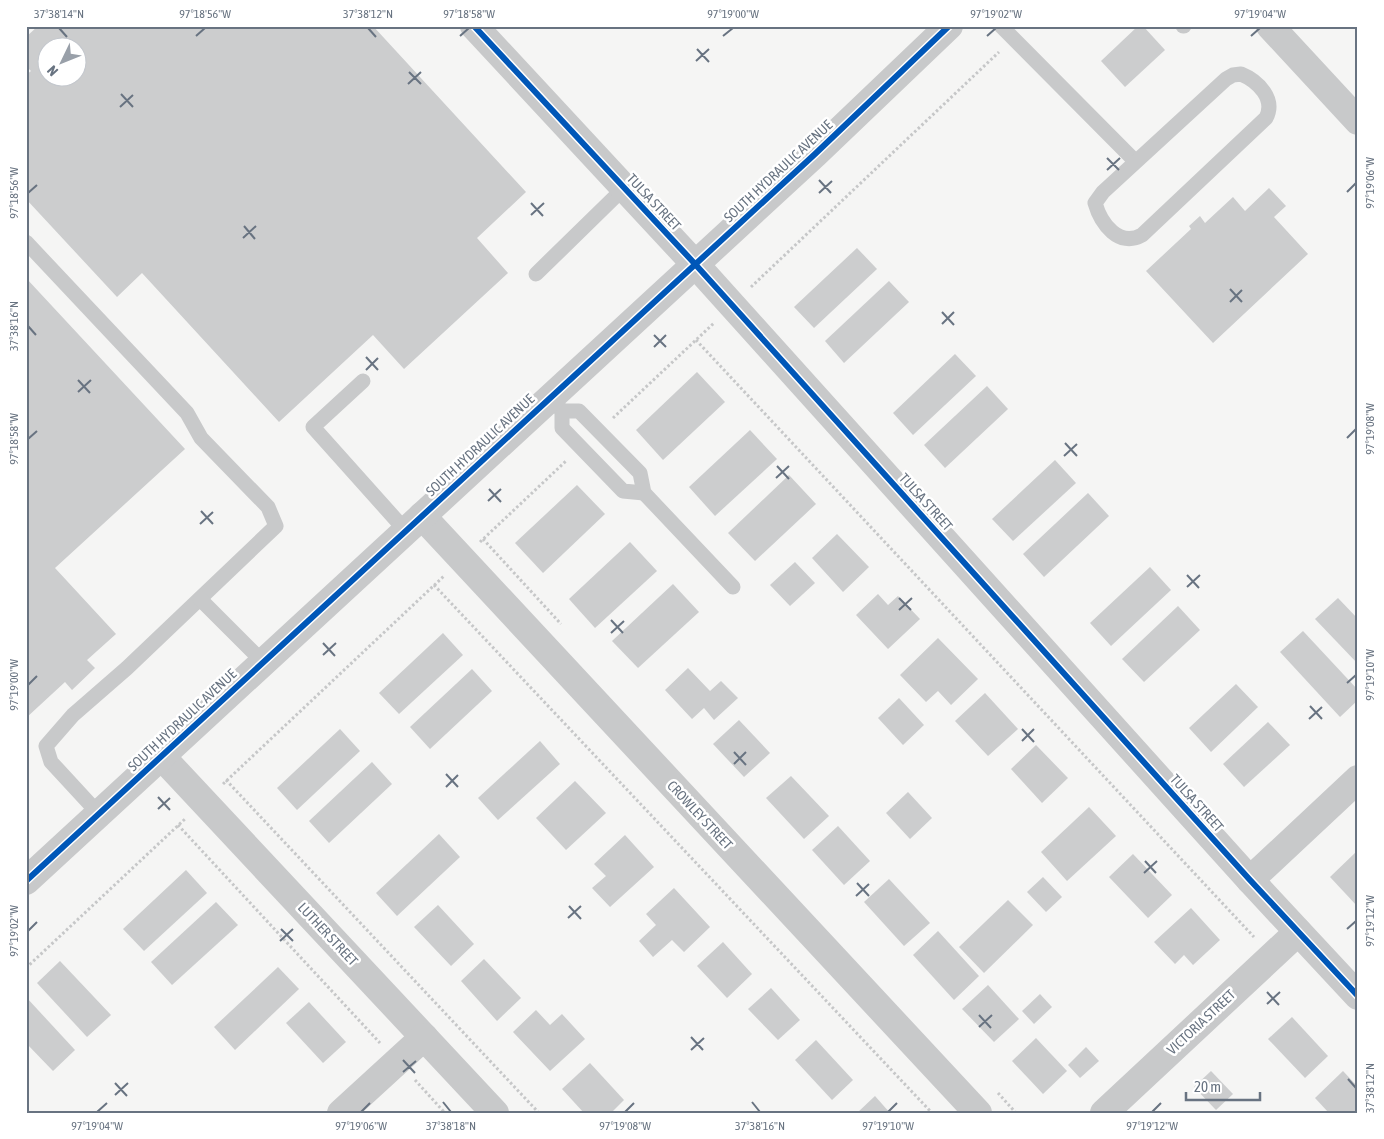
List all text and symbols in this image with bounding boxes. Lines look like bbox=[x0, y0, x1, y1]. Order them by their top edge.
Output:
text: 37°38'14"N bbox=[34, 7, 84, 21]
text: 97°18'56"W bbox=[179, 7, 231, 21]
text: 37°38'12"N bbox=[343, 7, 393, 21]
text: 97°18'58"W bbox=[443, 7, 495, 21]
text: 97°19'00"W bbox=[707, 7, 759, 21]
text: 97°19'02"W bbox=[970, 7, 1022, 21]
text: 97°19'04"W bbox=[1234, 7, 1286, 21]
north arrow bbox=[38, 38, 88, 88]
text: N bbox=[44, 62, 61, 79]
street label: SOUTH HYDRAULIC AVENUE bbox=[721, 117, 835, 225]
text: 97°19'06"W bbox=[1363, 157, 1377, 209]
text: 97°18'56"W bbox=[7, 167, 21, 219]
street label: TULSA STREET bbox=[624, 170, 684, 234]
text: 37°38'16"N bbox=[7, 301, 21, 351]
street label: SOUTH HYDRAULIC AVENUE bbox=[423, 391, 537, 499]
text: 97°19'08"W bbox=[1363, 403, 1377, 455]
text: 97°18'58"W bbox=[7, 413, 21, 465]
street label: TULSA STREET bbox=[896, 470, 956, 534]
text: 97°19'10"W bbox=[1363, 649, 1377, 701]
text: 97°19'00"W bbox=[7, 659, 21, 711]
street label: SOUTH HYDRAULIC AVENUE bbox=[125, 666, 239, 774]
street label: TULSA STREET bbox=[1167, 771, 1227, 835]
street label: CROWLEY STREET bbox=[664, 777, 736, 853]
text: 97°19'12"W bbox=[1363, 895, 1377, 947]
street label: LUTHER STREET bbox=[295, 899, 361, 969]
text: 97°19'02"W bbox=[7, 905, 21, 957]
street label: VICTORIA STREET bbox=[1164, 986, 1238, 1058]
text: 37°38'12"N bbox=[1363, 1063, 1377, 1113]
scale bar bbox=[1186, 1069, 1260, 1101]
text: 20 m bbox=[1194, 1078, 1221, 1095]
text: 97°19'04"W bbox=[71, 1119, 123, 1133]
text: 97°19'06"W bbox=[335, 1119, 387, 1133]
text: 37°38'18"N bbox=[426, 1119, 476, 1133]
text: 97°19'08"W bbox=[599, 1119, 651, 1133]
text: 37°38'16"N bbox=[735, 1119, 785, 1133]
text: 97°19'10"W bbox=[862, 1119, 914, 1133]
text: 97°19'12"W bbox=[1126, 1119, 1178, 1133]

